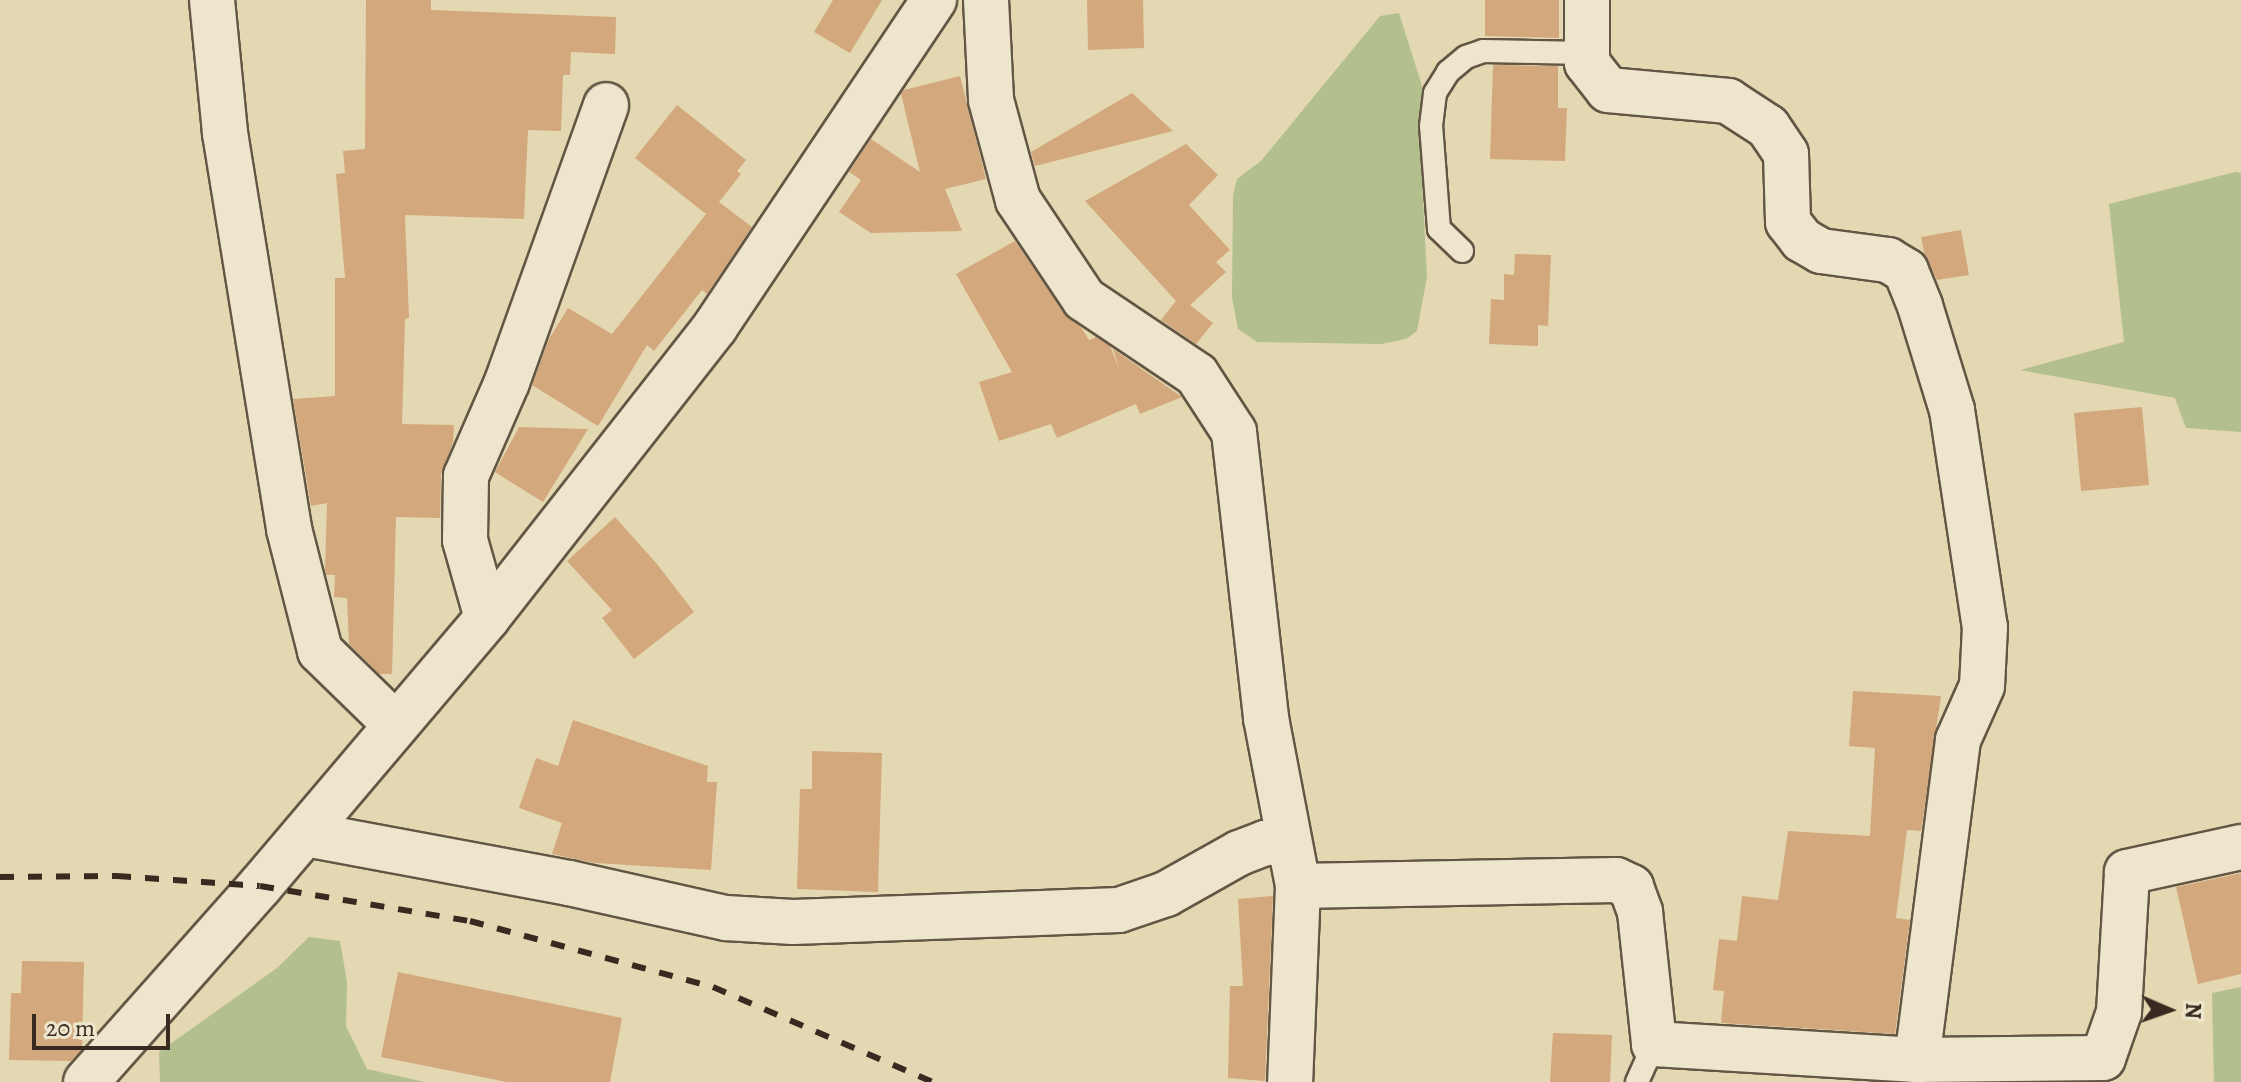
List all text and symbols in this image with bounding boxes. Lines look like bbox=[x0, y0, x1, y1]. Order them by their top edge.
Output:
north arrow bbox=[2129, 970, 2209, 1050]
scale bar bbox=[36, 998, 174, 1048]
text: N bbox=[2178, 1002, 2208, 1019]
text: 20 m bbox=[46, 1012, 95, 1044]

